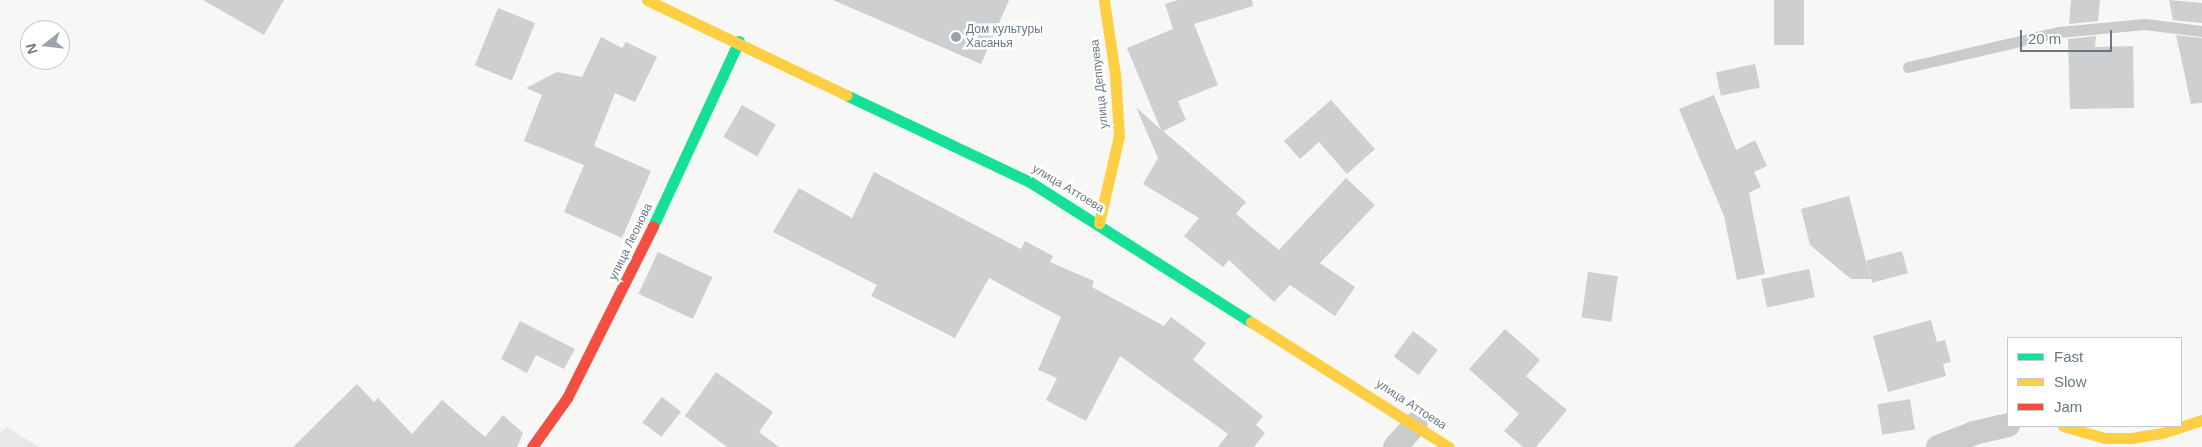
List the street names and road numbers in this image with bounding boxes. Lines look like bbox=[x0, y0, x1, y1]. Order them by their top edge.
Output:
street label: улица Деппуева bbox=[1088, 39, 1112, 129]
street label: улица Аттоева bbox=[1029, 162, 1107, 216]
street label: улица Леонова bbox=[606, 201, 656, 283]
street label: улица Аттоева bbox=[1373, 377, 1449, 433]

